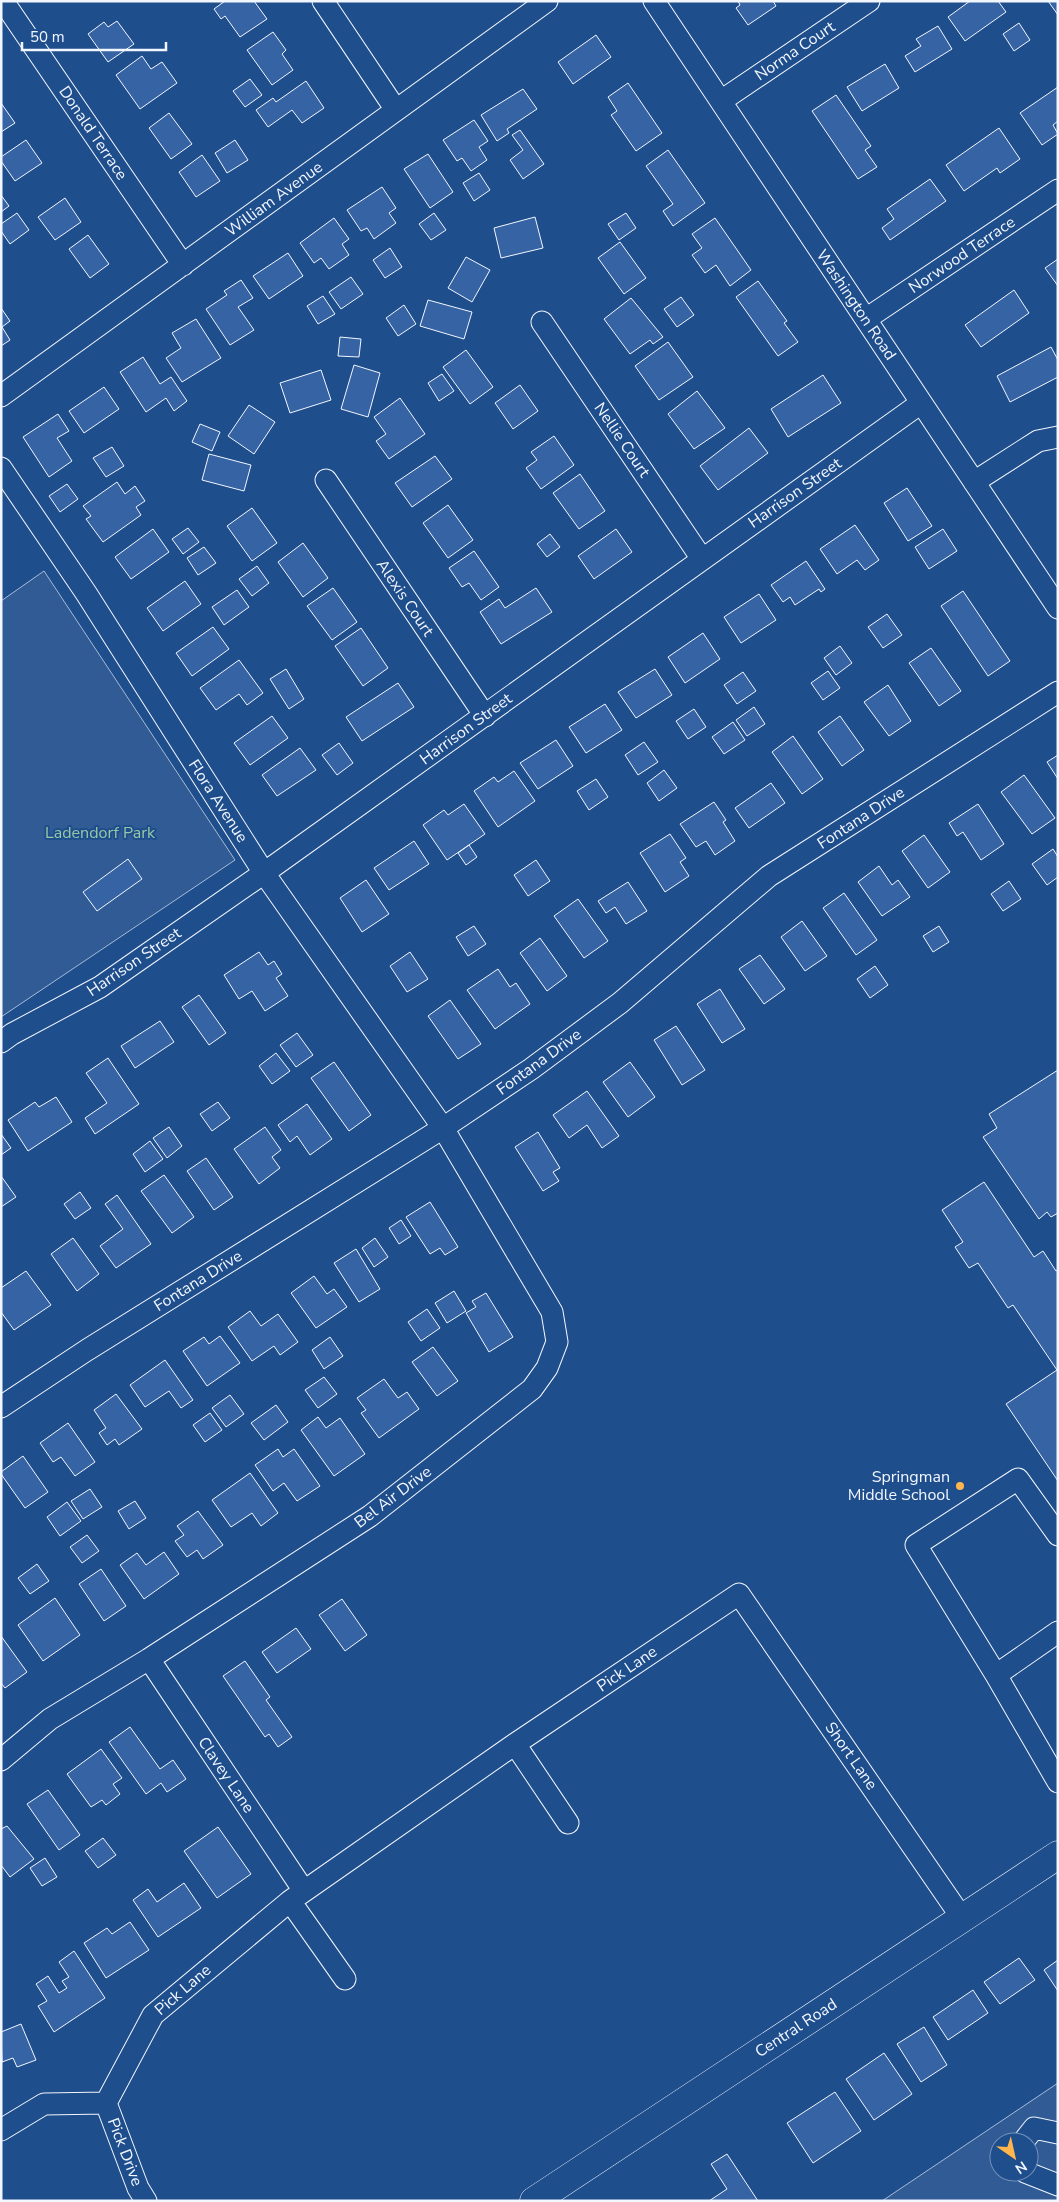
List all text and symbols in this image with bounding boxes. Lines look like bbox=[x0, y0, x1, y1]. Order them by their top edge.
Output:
street label: Norma Court bbox=[750, 16, 840, 86]
scale bar bbox=[22, 20, 166, 52]
text: 50 m bbox=[30, 27, 65, 47]
street label: Donald Terrace bbox=[53, 82, 133, 184]
street label: William Avenue bbox=[221, 156, 327, 242]
street label: Norwood Terrace bbox=[904, 211, 1020, 299]
street label: Washington Road bbox=[811, 245, 901, 365]
street label: Nellie Court bbox=[589, 398, 655, 482]
street label: Harrison Street bbox=[744, 452, 846, 533]
street label: Alexis Court bbox=[371, 555, 439, 641]
street label: Harrison Street bbox=[415, 688, 517, 770]
street label: Flora Avenue bbox=[183, 755, 253, 847]
street label: Fontana Drive bbox=[813, 782, 909, 854]
park label: Ladendorf Park bbox=[45, 822, 156, 844]
street label: Harrison Street bbox=[83, 922, 186, 1002]
street label: Fontana Drive bbox=[492, 1024, 586, 1100]
street label: Fontana Drive bbox=[150, 1245, 246, 1317]
street label: Bel Air Drive bbox=[350, 1461, 436, 1533]
place label: Springman Middle School bbox=[848, 1466, 950, 1506]
marker: Springman Middle School bbox=[954, 1480, 966, 1492]
street label: Pick Lane bbox=[593, 1641, 661, 1697]
street label: Short Lane bbox=[819, 1718, 883, 1794]
street label: Clavey Lane bbox=[192, 1733, 260, 1817]
street label: Pick Lane bbox=[150, 1959, 216, 2021]
street label: Central Road bbox=[751, 1993, 841, 2063]
street label: Pick Drive bbox=[102, 2115, 148, 2189]
north arrow bbox=[989, 2132, 1039, 2182]
text: N bbox=[1011, 2157, 1031, 2178]

